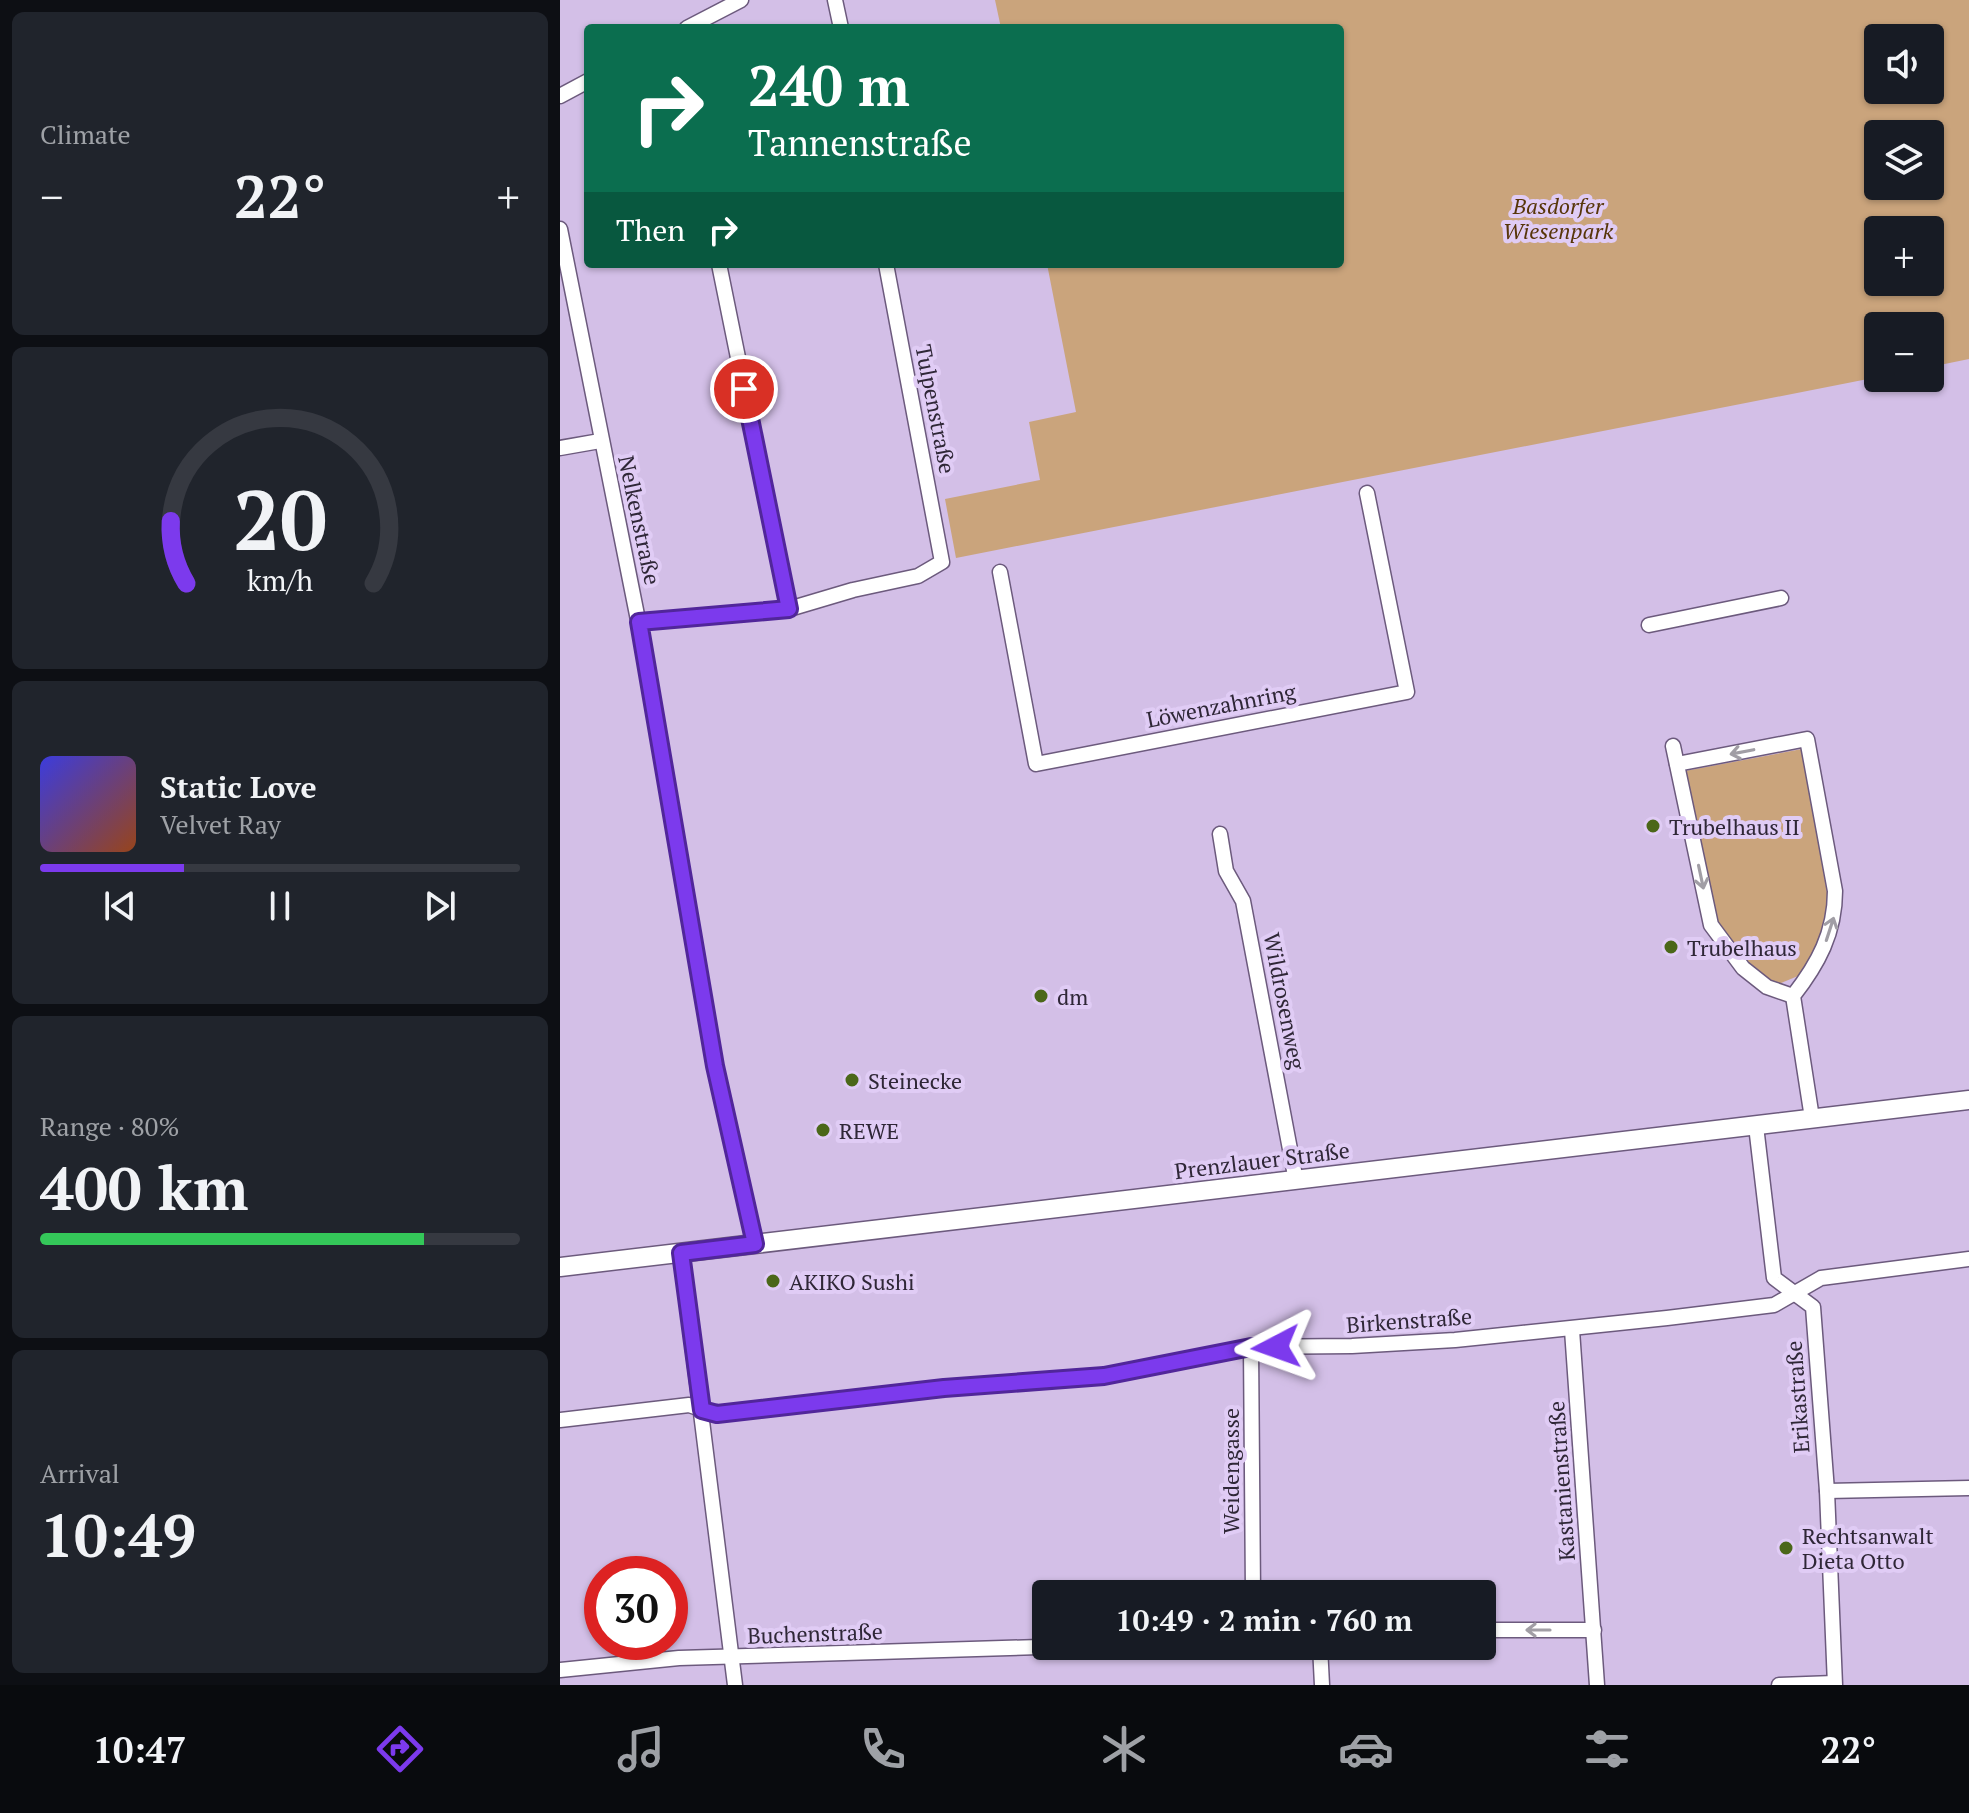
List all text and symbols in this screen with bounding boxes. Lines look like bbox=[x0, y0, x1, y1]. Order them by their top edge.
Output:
map controls bbox=[1864, 24, 1944, 392]
button: sound bbox=[1864, 24, 1944, 104]
text: 240 m bbox=[748, 48, 910, 122]
icon: right bbox=[616, 56, 720, 160]
text: Climate bbox=[40, 117, 131, 151]
text: Tannenstraße bbox=[748, 119, 972, 166]
button: layers bbox=[1864, 120, 1944, 200]
text: 22° bbox=[234, 156, 326, 235]
text: − bbox=[40, 167, 63, 226]
text: + bbox=[497, 167, 520, 226]
park label: Basdorfer Wiesenpark bbox=[1503, 191, 1614, 245]
icon: right bbox=[701, 208, 745, 252]
text: Then bbox=[616, 210, 685, 250]
button: + bbox=[1864, 216, 1944, 296]
button: − bbox=[1864, 312, 1944, 392]
street label: Tulpenstraße bbox=[909, 342, 963, 476]
pin bbox=[710, 355, 778, 423]
icon: arrive bbox=[722, 367, 766, 411]
street label: Nelkenstraße bbox=[612, 453, 668, 587]
text: 20 bbox=[233, 463, 327, 573]
text: km/h bbox=[247, 561, 313, 599]
street label: Löwenzahnring bbox=[1144, 676, 1298, 734]
one-way arrow bbox=[1730, 745, 1755, 760]
text: Static Love bbox=[160, 767, 317, 807]
text: Velvet Ray bbox=[160, 807, 281, 841]
place label: Trubelhaus II bbox=[1669, 812, 1800, 841]
marker: Trubelhaus II bbox=[1644, 817, 1662, 835]
one-way arrow bbox=[1694, 864, 1709, 889]
icon: previous bbox=[98, 884, 142, 928]
icon: pause bbox=[258, 884, 302, 928]
icon: next bbox=[418, 884, 462, 928]
one-way arrow bbox=[1824, 917, 1838, 942]
street label: Wildrosenweg bbox=[1258, 930, 1313, 1072]
place label: Trubelhaus bbox=[1687, 933, 1797, 962]
marker: Trubelhaus bbox=[1662, 938, 1680, 956]
place label: dm bbox=[1057, 982, 1088, 1011]
marker: dm bbox=[1032, 987, 1050, 1005]
place label: Steinecke bbox=[868, 1066, 962, 1095]
marker: Steinecke bbox=[843, 1071, 861, 1089]
text: Range · 80% bbox=[40, 1109, 179, 1143]
place label: REWE bbox=[839, 1116, 899, 1145]
marker: REWE bbox=[814, 1121, 832, 1139]
street label: Prenzlauer Straße bbox=[1173, 1135, 1351, 1185]
text: 400 km bbox=[40, 1148, 248, 1227]
place label: AKIKO Sushi bbox=[789, 1267, 915, 1296]
marker: AKIKO Sushi bbox=[764, 1272, 782, 1290]
street label: Birkenstraße bbox=[1345, 1301, 1473, 1339]
position arrow bbox=[1234, 1305, 1318, 1389]
street label: Erikastraße bbox=[1779, 1340, 1815, 1454]
street label: Kastanienstraße bbox=[1541, 1400, 1581, 1562]
street label: Weidengasse bbox=[1216, 1408, 1245, 1534]
text: Arrival bbox=[40, 1456, 120, 1490]
text: 10:49 bbox=[40, 1495, 196, 1574]
place label: Rechtsanwalt Dieta Otto bbox=[1802, 1521, 1934, 1575]
marker: Rechtsanwalt Dieta Otto bbox=[1777, 1539, 1795, 1557]
speed limit sign: 30 bbox=[584, 1556, 688, 1660]
text: 10:49 · 2 min · 760 m bbox=[1116, 1600, 1412, 1640]
street label: Buchenstraße bbox=[747, 1616, 883, 1650]
one-way arrow bbox=[1525, 1622, 1552, 1638]
icon: directions bbox=[372, 1721, 428, 1777]
icon: music bbox=[613, 1721, 669, 1777]
icon: phone bbox=[855, 1721, 911, 1777]
icon: climate bbox=[1096, 1721, 1152, 1777]
icon: car bbox=[1338, 1721, 1394, 1777]
icon: filters bbox=[1579, 1721, 1635, 1777]
text: 10:47 bbox=[93, 1726, 186, 1773]
text: 22° bbox=[1821, 1726, 1876, 1773]

